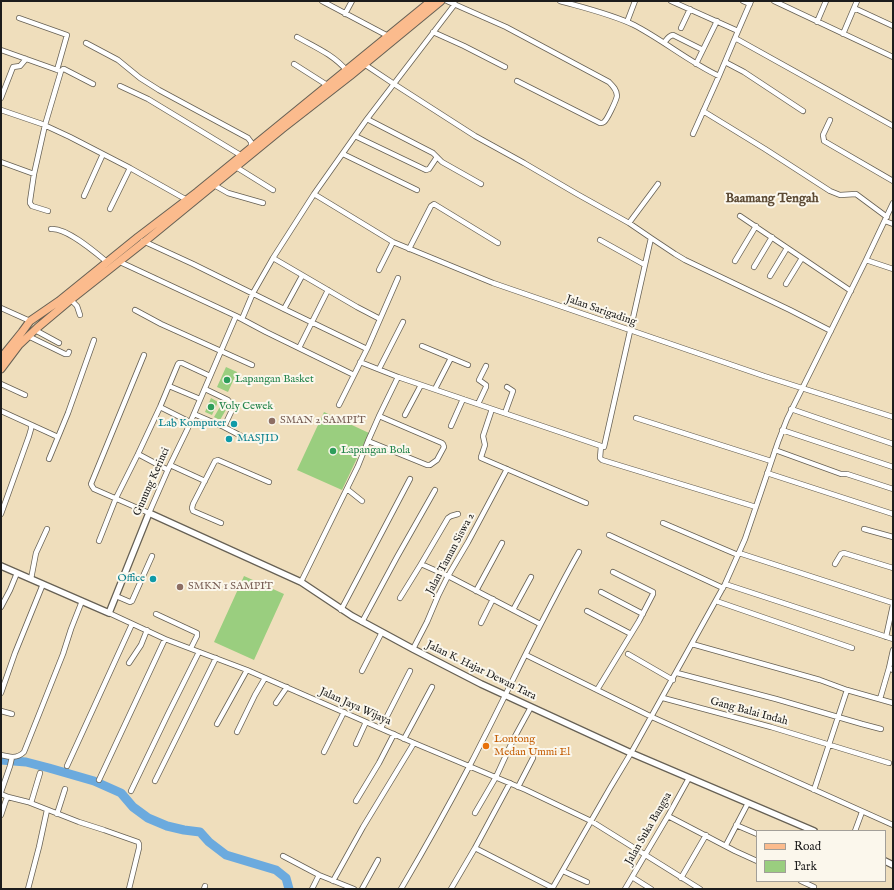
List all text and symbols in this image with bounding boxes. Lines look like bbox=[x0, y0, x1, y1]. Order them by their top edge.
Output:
district label: Baamang Tengah bbox=[725, 191, 819, 207]
street label: Jalan Sarigading bbox=[564, 293, 638, 329]
place label: Lapangan Basket bbox=[235, 373, 314, 387]
marker: Lapangan Basket bbox=[222, 375, 232, 385]
place label: Voly Cewek bbox=[219, 400, 273, 414]
marker: Voly Cewek bbox=[206, 402, 216, 412]
place label: SMAN 2 SAMPIT bbox=[280, 414, 365, 428]
marker: SMAN 2 SAMPIT bbox=[267, 416, 277, 426]
place label: Lab Komputer bbox=[158, 417, 226, 431]
marker: Lab Komputer bbox=[229, 419, 239, 429]
place label: MASJID bbox=[237, 432, 278, 446]
marker: MASJID bbox=[224, 434, 234, 444]
place label: Lapangan Bola bbox=[341, 444, 410, 458]
street label: Gunung Kerinci bbox=[131, 446, 173, 518]
marker: Lapangan Bola bbox=[328, 446, 338, 456]
street label: Jalan Taman Siswa 2 bbox=[424, 511, 478, 597]
place label: Office bbox=[118, 572, 145, 586]
marker: Office bbox=[148, 574, 158, 584]
place label: SMKN 1 SAMPIT bbox=[188, 580, 273, 594]
marker: SMKN 1 SAMPIT bbox=[175, 582, 185, 592]
street label: Jalan K. Hajar Dewan Tara bbox=[424, 639, 538, 703]
street label: Jalan Jaya Wijaya bbox=[317, 685, 393, 729]
street label: Gang Balai Indah bbox=[709, 695, 789, 729]
place label: Lontong Medan Ummi El bbox=[494, 733, 570, 759]
marker: Lontong Medan Ummi El bbox=[481, 741, 491, 751]
street label: Jalan Suka Bangsa bbox=[623, 790, 675, 868]
legend bbox=[756, 830, 886, 882]
text: Road bbox=[794, 839, 821, 854]
text: Park bbox=[794, 859, 817, 874]

